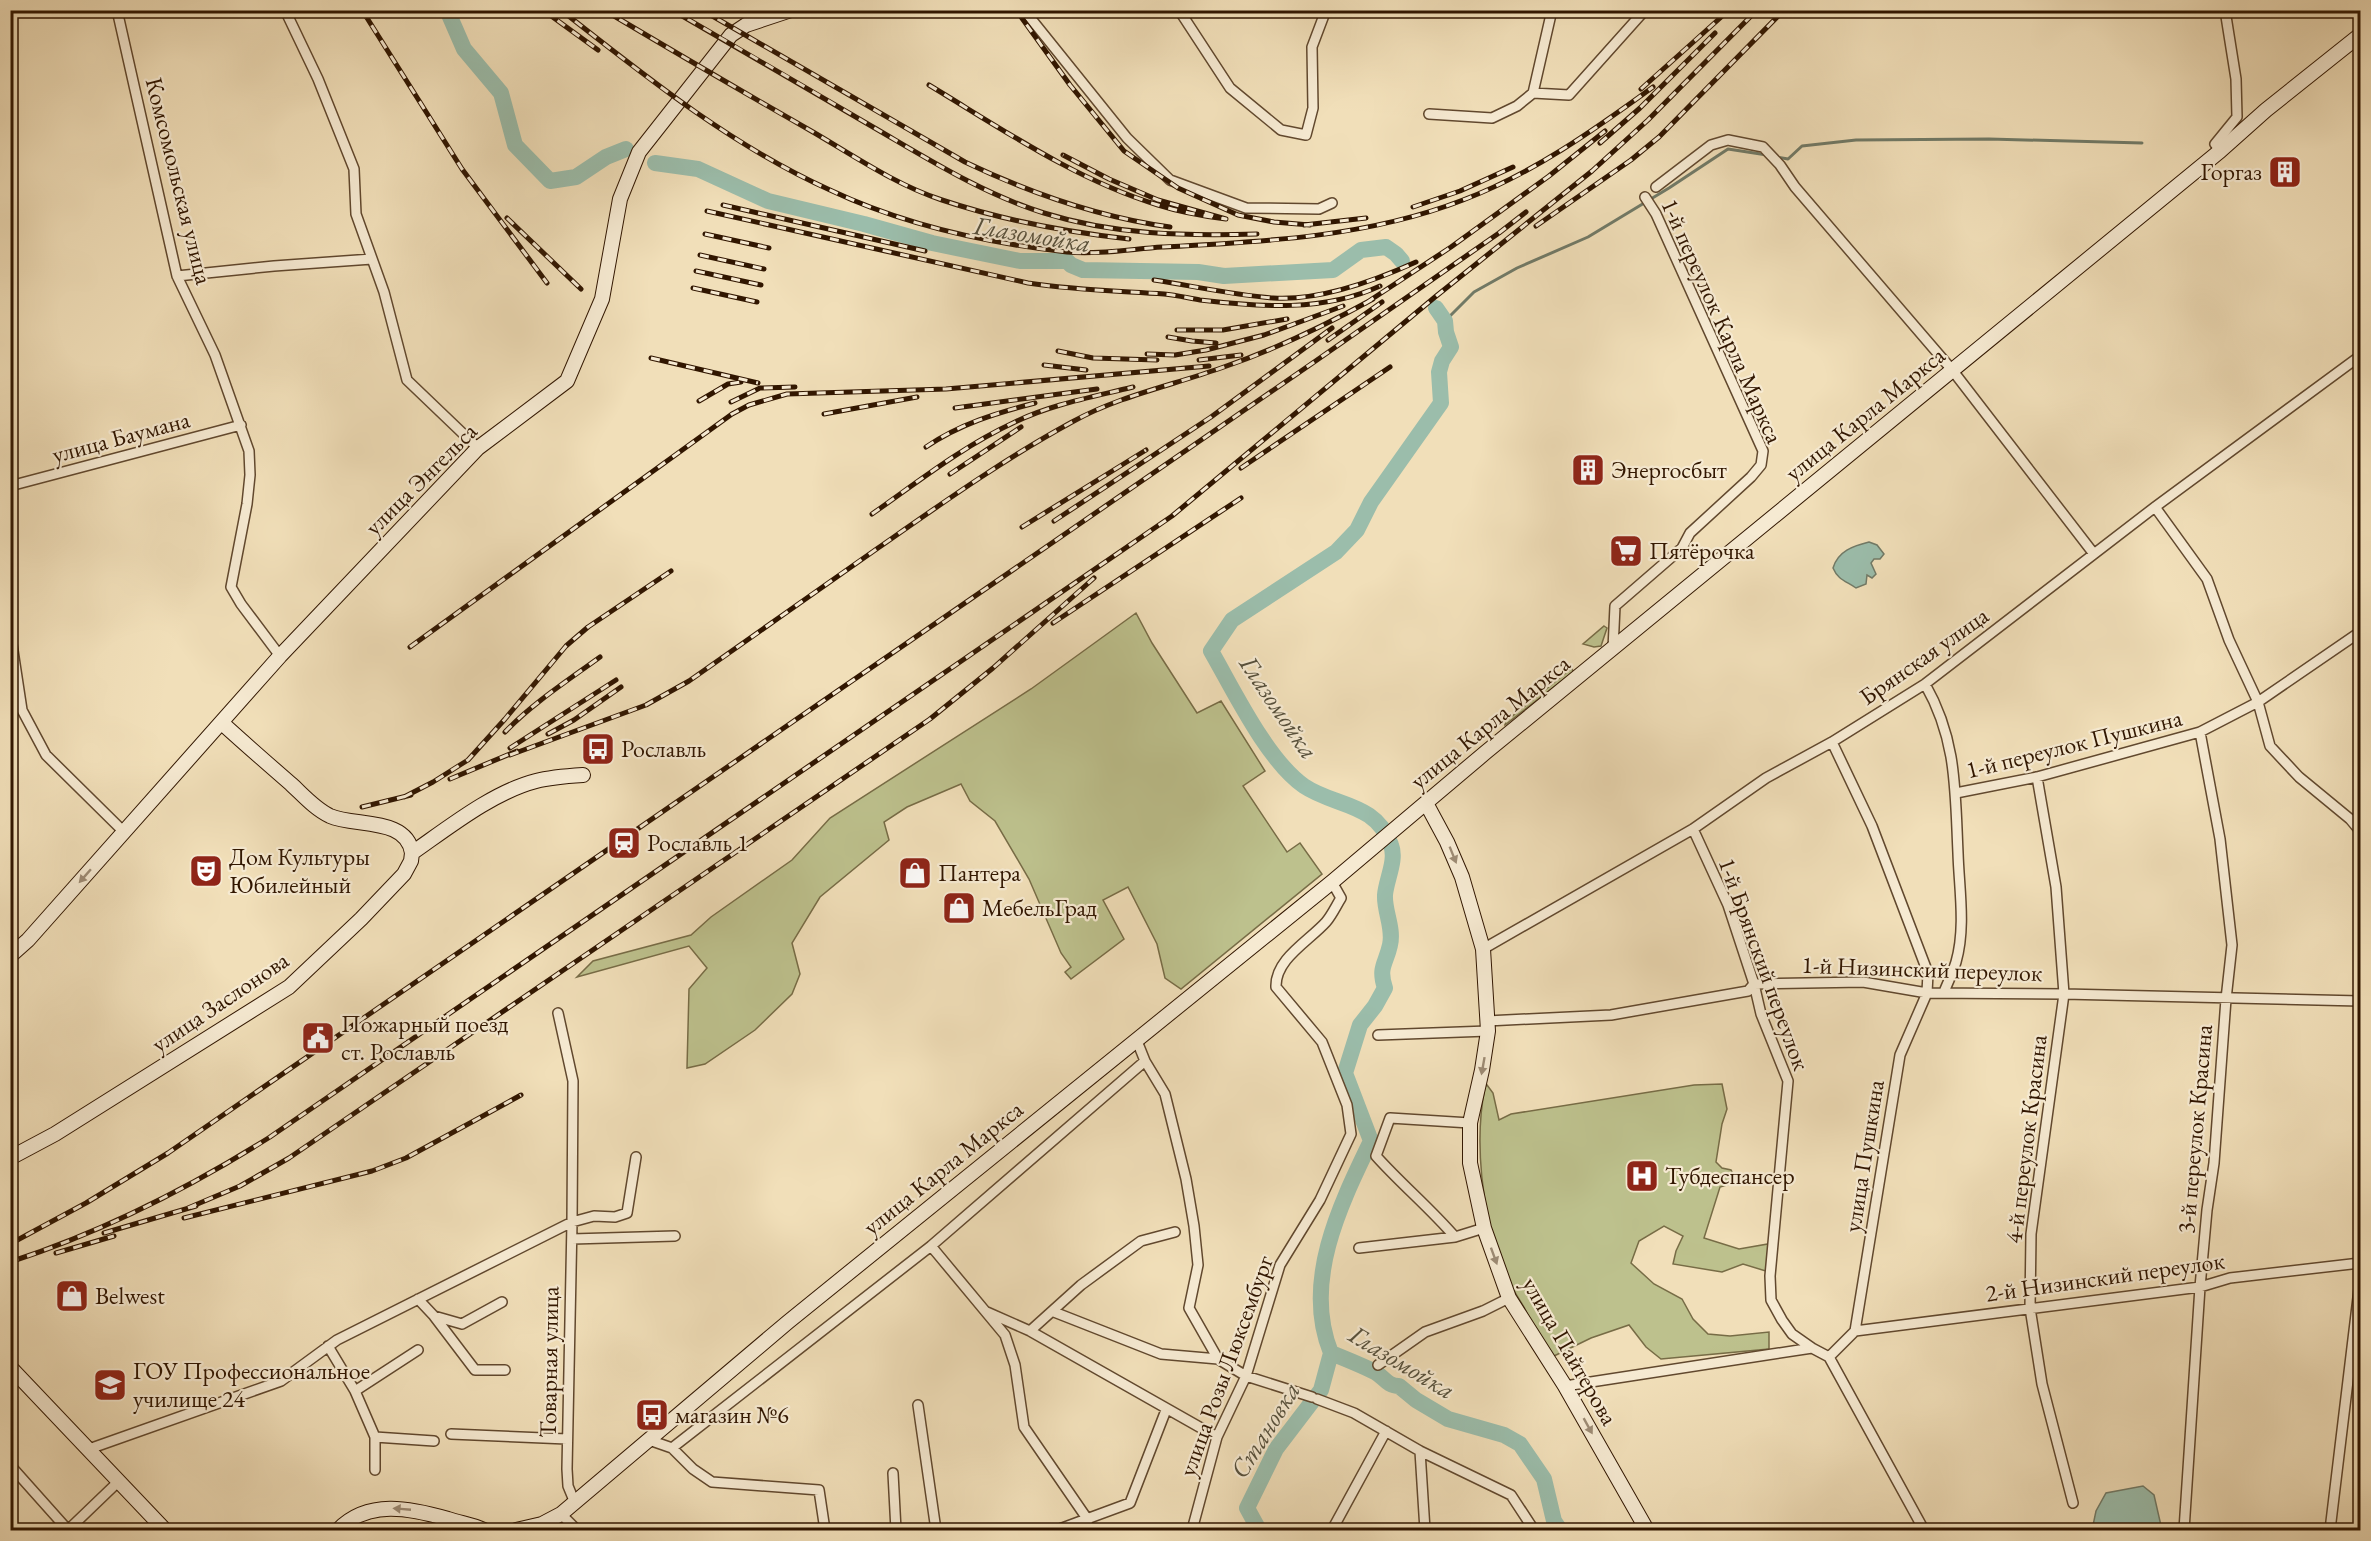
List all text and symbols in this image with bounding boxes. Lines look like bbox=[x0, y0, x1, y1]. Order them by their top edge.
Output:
street label: Комсомольская улица bbox=[139, 74, 220, 288]
building icon: Горгаз bbox=[2267, 154, 2303, 190]
place label: Горгаз bbox=[2200, 156, 2262, 187]
street label: 1-й переулок Карла Маркса bbox=[1654, 194, 1791, 448]
water label: Глазомойка bbox=[970, 208, 1093, 260]
street label: улица Карла Маркса bbox=[1778, 339, 1951, 488]
street label: улица Баумана bbox=[49, 403, 194, 470]
street label: улица Энгельса bbox=[358, 415, 484, 542]
building icon: Энергосбыт bbox=[1570, 452, 1606, 488]
place label: Энергосбыт bbox=[1611, 454, 1727, 485]
supermarket icon: Пятёрочка bbox=[1608, 533, 1644, 569]
place label: Пятёрочка bbox=[1649, 535, 1755, 566]
street label: Брянская улица bbox=[1853, 599, 1995, 712]
street label: улица Карла Маркса bbox=[1403, 647, 1576, 796]
water label: Глазомойка bbox=[1231, 648, 1326, 765]
street label: 1-й переулок Пушкина bbox=[1963, 702, 2186, 785]
bus stop icon: Рославль bbox=[580, 731, 616, 767]
place label: Рославль bbox=[621, 733, 706, 764]
station icon: Рославль 1 bbox=[606, 825, 642, 861]
place label: Рославль 1 bbox=[647, 827, 749, 858]
place label: Дом Культуры Юбилейный bbox=[229, 841, 370, 900]
one-way arrow bbox=[1448, 847, 1458, 865]
theatre icon: Дом Культуры Юбилейный bbox=[188, 853, 224, 889]
street label: 1-й Брянский переулок bbox=[1712, 853, 1818, 1075]
shop icon: Пантера bbox=[897, 855, 933, 891]
place label: Пантера bbox=[938, 857, 1021, 888]
one-way arrow bbox=[79, 868, 92, 883]
shop icon: МебельГрад bbox=[941, 890, 977, 926]
place label: МебельГрад bbox=[982, 892, 1097, 923]
street label: улица Заслонова bbox=[145, 944, 295, 1059]
street label: 1-й Низинский переулок bbox=[1801, 949, 2044, 988]
place label: Пожарный поезд ст. Рославль bbox=[341, 1008, 508, 1067]
public building icon: Пожарный поезд ст. Рославль bbox=[300, 1020, 336, 1056]
street label: 3-й переулок Красина bbox=[2170, 1023, 2219, 1235]
street label: 4-й переулок Красина bbox=[1997, 1032, 2054, 1245]
one-way arrow bbox=[1478, 1056, 1487, 1075]
street label: улица Пушкина bbox=[1836, 1077, 1891, 1234]
street label: улица Карла Маркса bbox=[856, 1093, 1029, 1242]
hospital icon: Тубдеспансер bbox=[1624, 1158, 1660, 1194]
place label: Тубдеспансер bbox=[1665, 1160, 1795, 1191]
street label: 2-й Низинский переулок bbox=[1983, 1244, 2227, 1309]
one-way arrow bbox=[1489, 1247, 1499, 1265]
street label: улица Розы Люксембург bbox=[1171, 1251, 1280, 1481]
street label: улица Пайтерова bbox=[1515, 1271, 1626, 1431]
shop icon: Belwest bbox=[54, 1278, 90, 1314]
place label: Belwest bbox=[95, 1280, 165, 1311]
street label: Товарная улица bbox=[532, 1286, 565, 1438]
water label: Глазомойка bbox=[1342, 1316, 1461, 1407]
place label: ГОУ Профессиональное училище 24 bbox=[133, 1355, 370, 1414]
school or university icon: ГОУ Профессиональное училище 24 bbox=[92, 1367, 128, 1403]
water label: Становка bbox=[1222, 1375, 1308, 1485]
bus stop icon: магазин №6 bbox=[634, 1397, 670, 1433]
place label: магазин №6 bbox=[675, 1399, 789, 1430]
one-way arrow bbox=[1583, 1418, 1593, 1435]
one-way arrow bbox=[393, 1504, 412, 1514]

